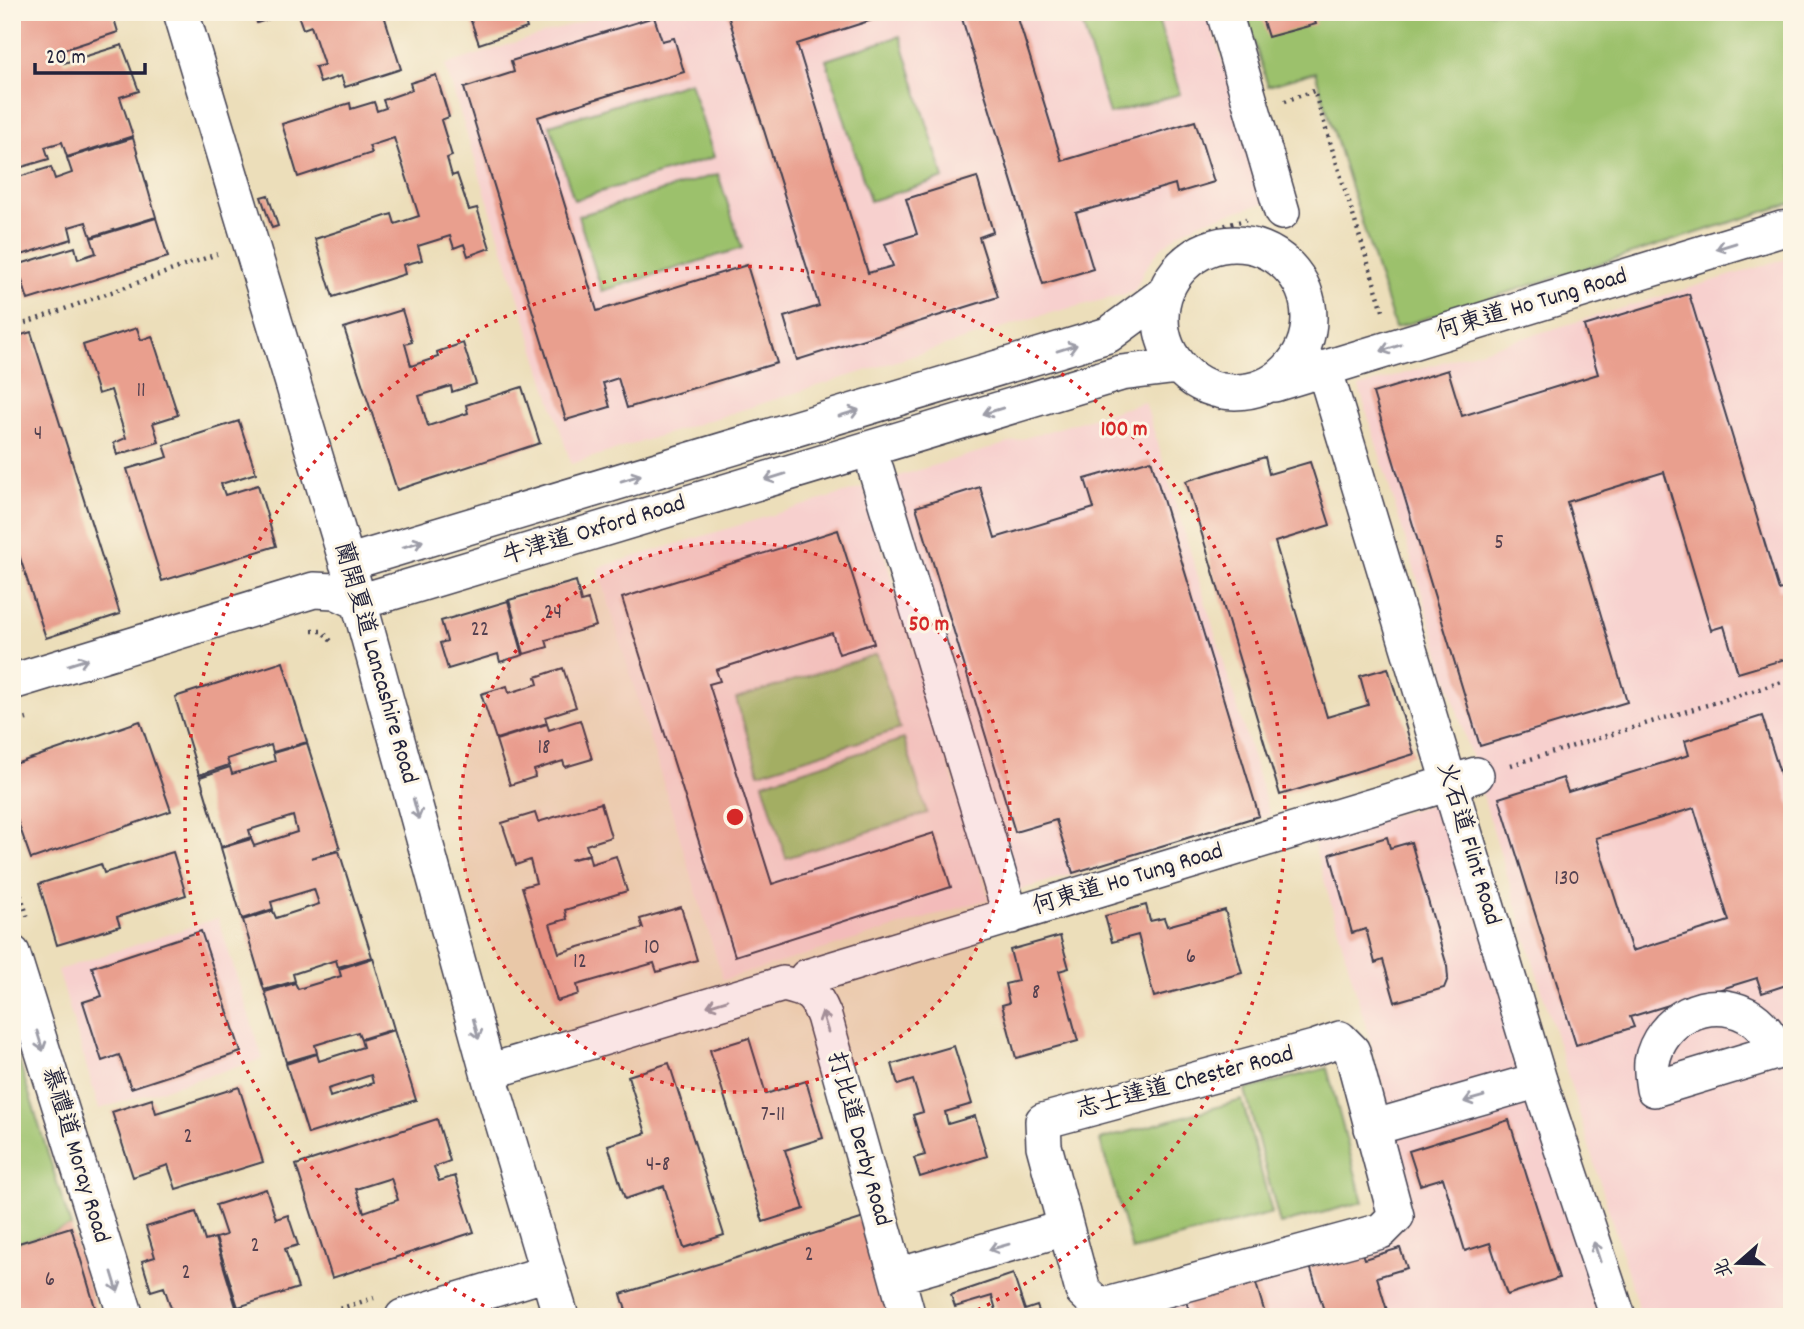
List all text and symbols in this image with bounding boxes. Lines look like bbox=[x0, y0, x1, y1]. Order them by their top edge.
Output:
scale bar bbox=[35, 32, 145, 76]
text: 20 m bbox=[46, 44, 86, 74]
one-way arrow bbox=[1715, 240, 1737, 253]
street label: 何東道 Ho Tung Road bbox=[1432, 260, 1632, 350]
one-way arrow bbox=[1055, 340, 1077, 353]
one-way arrow bbox=[1381, 342, 1403, 355]
house number: 11 bbox=[136, 377, 146, 407]
one-way arrow bbox=[837, 406, 859, 419]
one-way arrow bbox=[983, 406, 1005, 419]
text: 100 m bbox=[1101, 416, 1147, 446]
house number: 4 bbox=[34, 420, 42, 450]
one-way arrow bbox=[620, 471, 642, 484]
one-way arrow bbox=[765, 471, 787, 484]
street label: 牛津道 Oxford Road bbox=[498, 487, 690, 575]
house number: 5 bbox=[1494, 529, 1504, 559]
one-way arrow bbox=[402, 536, 424, 549]
street label: 蘭開夏道 Lancashire Road bbox=[324, 538, 426, 788]
house number: 24 bbox=[544, 599, 562, 629]
text: 50 m bbox=[909, 611, 949, 641]
house number: 22 bbox=[471, 616, 489, 646]
one-way arrow bbox=[66, 654, 88, 667]
house number: 18 bbox=[537, 734, 551, 764]
street label: 火石道 Flint Road bbox=[1427, 758, 1509, 930]
one-way arrow bbox=[410, 797, 423, 820]
centre of rings bbox=[723, 805, 747, 829]
street label: 何東道 Ho Tung Road bbox=[1028, 835, 1228, 925]
house number: 130 bbox=[1554, 865, 1580, 895]
house number: 10 bbox=[644, 934, 660, 964]
house number: 6 bbox=[1186, 943, 1196, 973]
house number: 12 bbox=[573, 948, 587, 978]
house number: 8 bbox=[1032, 979, 1040, 1009]
one-way arrow bbox=[706, 998, 728, 1011]
one-way arrow bbox=[818, 1011, 831, 1033]
one-way arrow bbox=[470, 1017, 483, 1039]
one-way arrow bbox=[35, 1030, 47, 1052]
street label: 志士達道 Chester Road bbox=[1073, 1038, 1297, 1128]
street label: 打比道 Derby Road bbox=[817, 1048, 899, 1230]
street label: 慕禮道 Moray Road bbox=[32, 1063, 118, 1247]
one-way arrow bbox=[1463, 1093, 1485, 1106]
house number: 7-11 bbox=[761, 1101, 785, 1131]
house number: 2 bbox=[183, 1123, 193, 1153]
house number: 4-8 bbox=[646, 1151, 670, 1181]
north arrow bbox=[1702, 1228, 1772, 1298]
house number: 2 bbox=[250, 1232, 260, 1262]
house number: 2 bbox=[804, 1241, 814, 1271]
one-way arrow bbox=[988, 1241, 1011, 1254]
one-way arrow bbox=[1590, 1241, 1603, 1263]
text: 北 bbox=[1709, 1254, 1741, 1281]
house number: 2 bbox=[181, 1259, 191, 1289]
house number: 6 bbox=[45, 1266, 55, 1296]
one-way arrow bbox=[109, 1271, 122, 1293]

